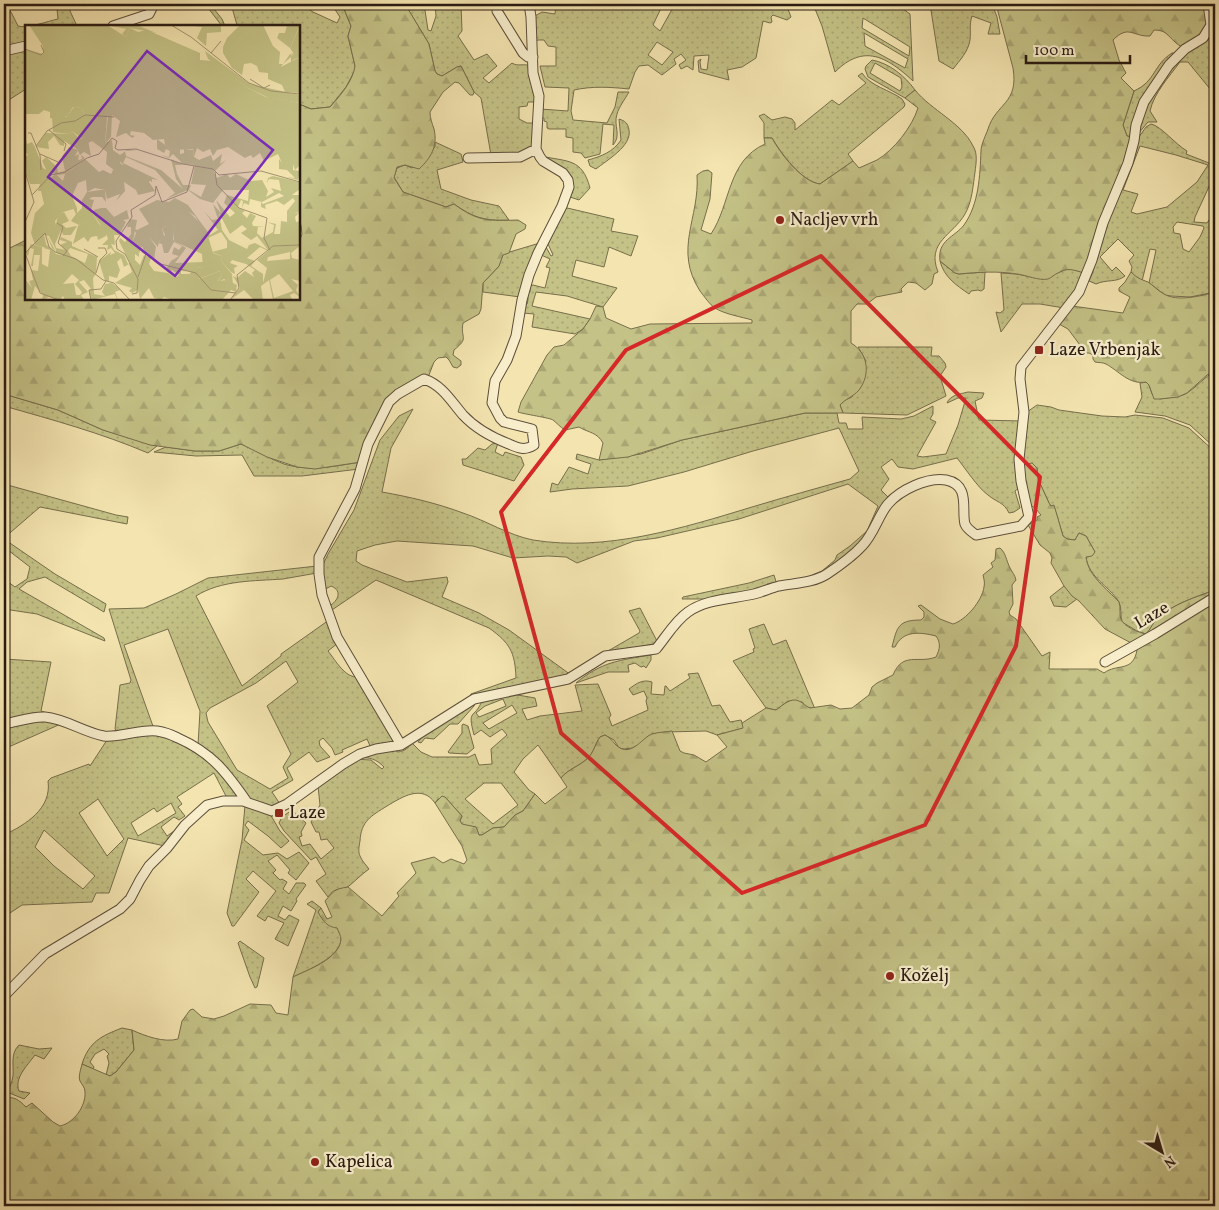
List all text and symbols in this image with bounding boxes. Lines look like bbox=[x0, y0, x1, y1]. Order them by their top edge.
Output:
inset map bbox=[25, 25, 300, 300]
scale bar bbox=[1026, 32, 1130, 64]
text: 100 m bbox=[1034, 41, 1074, 62]
place label: Nacljev vrh bbox=[790, 208, 879, 233]
marker: Nacljev vrh bbox=[774, 214, 786, 226]
place label: Laze Vrbenjak bbox=[1049, 338, 1160, 363]
marker: Laze Vrbenjak bbox=[1033, 344, 1045, 356]
street label: Laze bbox=[1130, 596, 1174, 636]
place label: Laze bbox=[289, 801, 326, 826]
marker: Laze bbox=[273, 807, 285, 819]
place label: Koželj bbox=[900, 964, 949, 989]
marker: Koželj bbox=[884, 970, 896, 982]
north arrow bbox=[1136, 1128, 1186, 1178]
place label: Kapelica bbox=[325, 1150, 393, 1175]
text: N bbox=[1159, 1150, 1179, 1172]
marker: Kapelica bbox=[309, 1156, 321, 1168]

